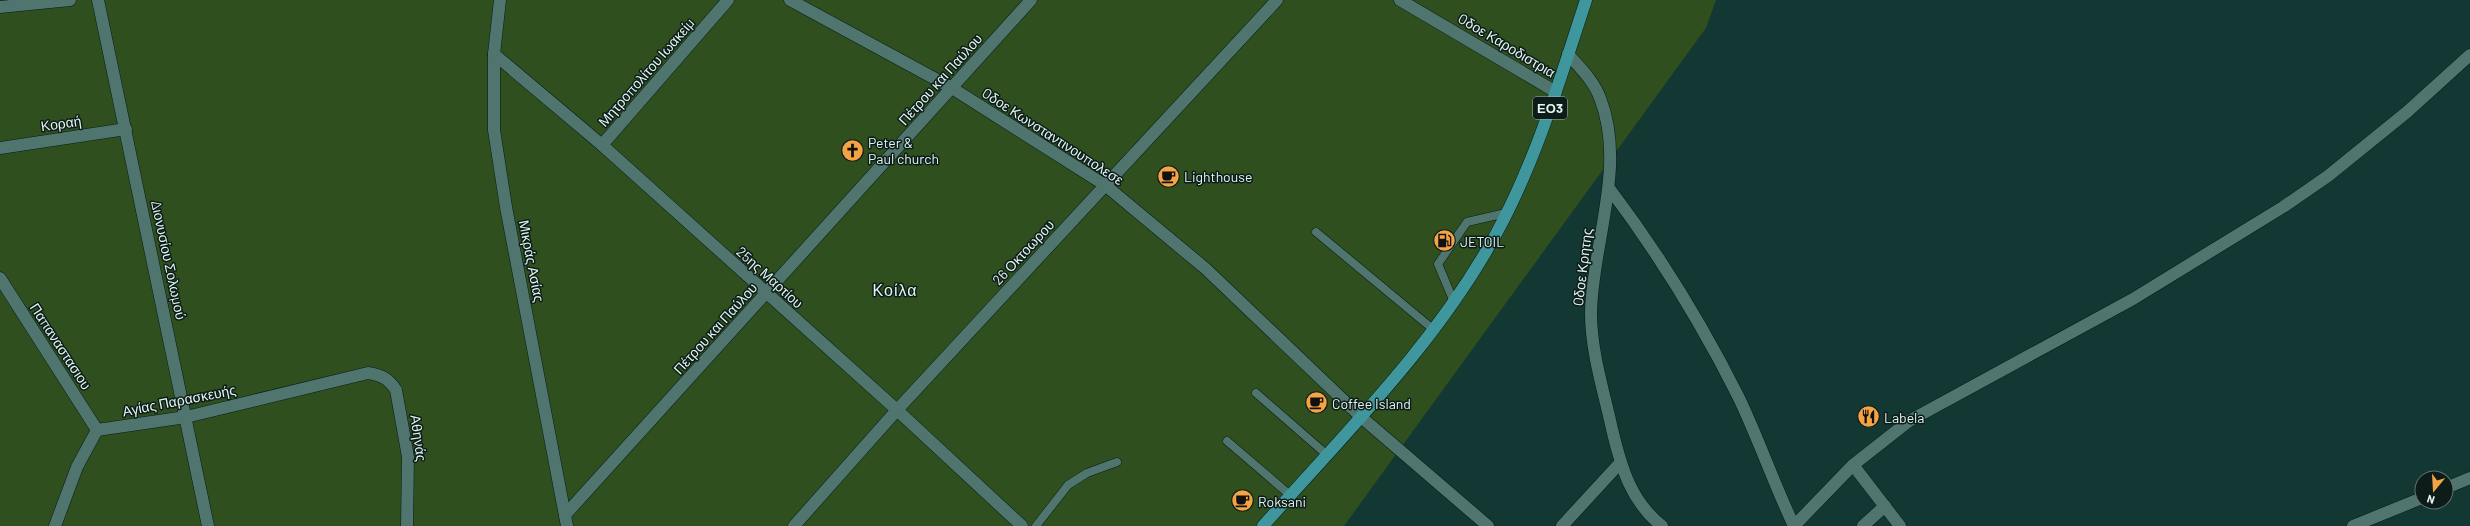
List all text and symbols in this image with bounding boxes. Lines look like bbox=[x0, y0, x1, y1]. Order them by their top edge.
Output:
street label: Oδοε Καροδιστρια bbox=[1455, 9, 1559, 81]
street label: Μητροπολίτου Ιωακείμ bbox=[594, 14, 698, 130]
street label: Πέτρου και Παύλου bbox=[895, 30, 985, 128]
street label: Oδοε Κωνσταντινουπολεσε bbox=[979, 84, 1127, 188]
road number: ΕΟ3 bbox=[1533, 97, 1567, 119]
street label: Κοραή bbox=[40, 112, 82, 134]
place label: Peter & Paul church bbox=[868, 134, 939, 167]
church icon: Peter & Paul church bbox=[839, 137, 865, 163]
cafe icon: Lighthouse bbox=[1155, 163, 1181, 189]
place label: Lighthouse bbox=[1184, 168, 1252, 185]
street label: Διονυσίου Σολωμού bbox=[148, 199, 190, 321]
street label: 26 Οκτοωρου bbox=[989, 216, 1057, 288]
street label: Μικράς Ασίας bbox=[516, 218, 548, 304]
street label: Oδοε Κρητης bbox=[1569, 227, 1595, 307]
fuel station icon: JETOIL bbox=[1431, 228, 1457, 254]
place label: JETOIL bbox=[1460, 233, 1504, 250]
street label: 25ης Μαρτίου bbox=[733, 243, 807, 311]
street label: Πέτρου και Παύλου bbox=[670, 279, 760, 377]
district label: Κοίλα bbox=[873, 280, 917, 299]
street label: Παπαναστασιου bbox=[27, 300, 95, 392]
street label: Αγίας Παρασκευής bbox=[121, 381, 237, 419]
cafe icon: Coffee Island bbox=[1304, 390, 1330, 416]
place label: Coffee Island bbox=[1332, 395, 1411, 412]
restaurant icon: Labela bbox=[1856, 404, 1882, 430]
place label: Labela bbox=[1884, 409, 1925, 426]
street label: Αθηνάς bbox=[407, 414, 431, 463]
north arrow bbox=[2414, 470, 2454, 510]
cafe icon: Roksani bbox=[1229, 488, 1255, 514]
place label: Roksani bbox=[1258, 493, 1306, 510]
text: N bbox=[2425, 493, 2436, 507]

